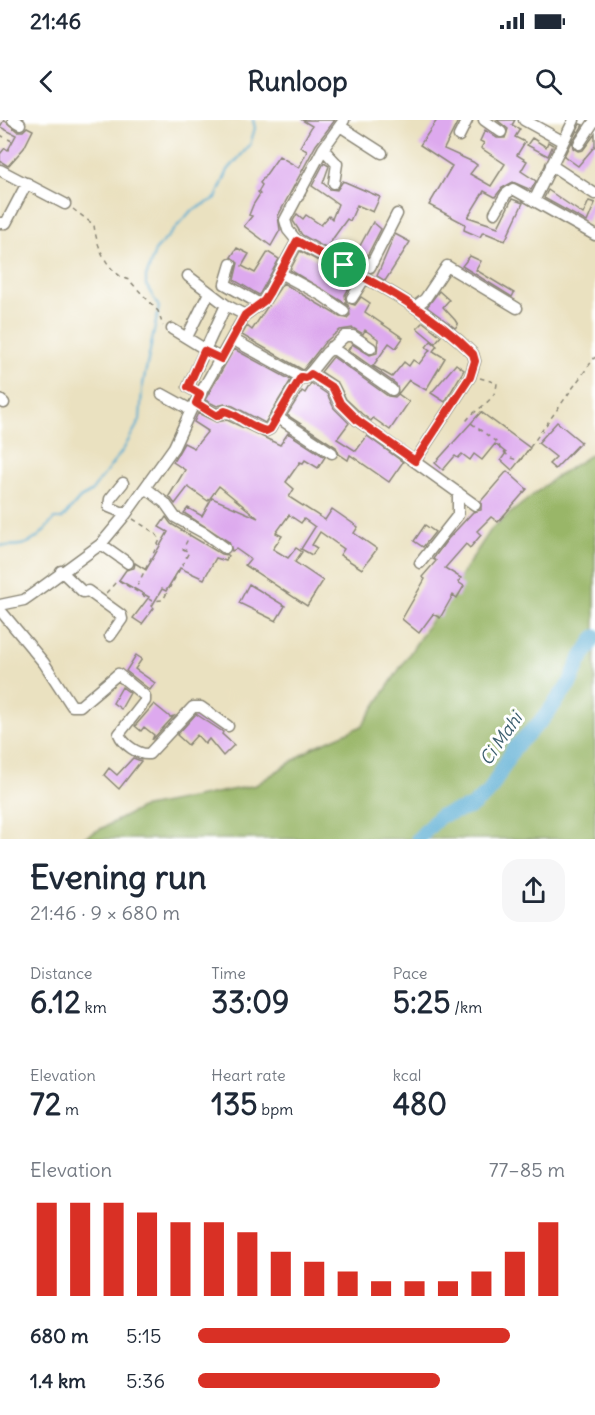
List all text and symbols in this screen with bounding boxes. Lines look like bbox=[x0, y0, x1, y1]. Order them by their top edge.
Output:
text: 21:46 bbox=[30, 7, 81, 35]
text: Runloop bbox=[247, 64, 348, 98]
icon: back bbox=[30, 65, 63, 98]
icon: search bbox=[532, 65, 565, 98]
pin bbox=[318, 239, 369, 290]
icon: arrive bbox=[327, 248, 360, 281]
water label: Ci Mahi bbox=[474, 706, 528, 770]
text: Evening run bbox=[30, 856, 206, 898]
button: share bbox=[502, 859, 565, 922]
text: 21:46 · 9 × 680 m bbox=[30, 900, 180, 925]
text: Distance bbox=[30, 963, 92, 983]
text: Time bbox=[211, 963, 246, 983]
text: Pace bbox=[393, 963, 427, 983]
text: 6.12 bbox=[30, 983, 81, 1021]
text: 33:09 bbox=[211, 983, 289, 1021]
text: 5:25 bbox=[393, 983, 450, 1021]
text: km bbox=[81, 997, 107, 1017]
text: /km bbox=[450, 997, 482, 1017]
text: Elevation bbox=[30, 1065, 96, 1085]
text: Heart rate bbox=[211, 1065, 286, 1085]
text: kcal bbox=[393, 1065, 421, 1085]
text: 72 bbox=[30, 1085, 61, 1123]
text: 135 bbox=[211, 1085, 258, 1123]
text: 480 bbox=[393, 1085, 447, 1123]
text: m bbox=[61, 1099, 79, 1119]
text: bpm bbox=[258, 1099, 293, 1119]
text: Elevation bbox=[30, 1157, 112, 1182]
text: 77–85 m bbox=[489, 1157, 565, 1182]
text: 680 m bbox=[30, 1323, 89, 1348]
text: 5:15 bbox=[126, 1323, 161, 1348]
text: 1.4 km bbox=[30, 1368, 86, 1393]
text: 5:36 bbox=[126, 1368, 165, 1393]

